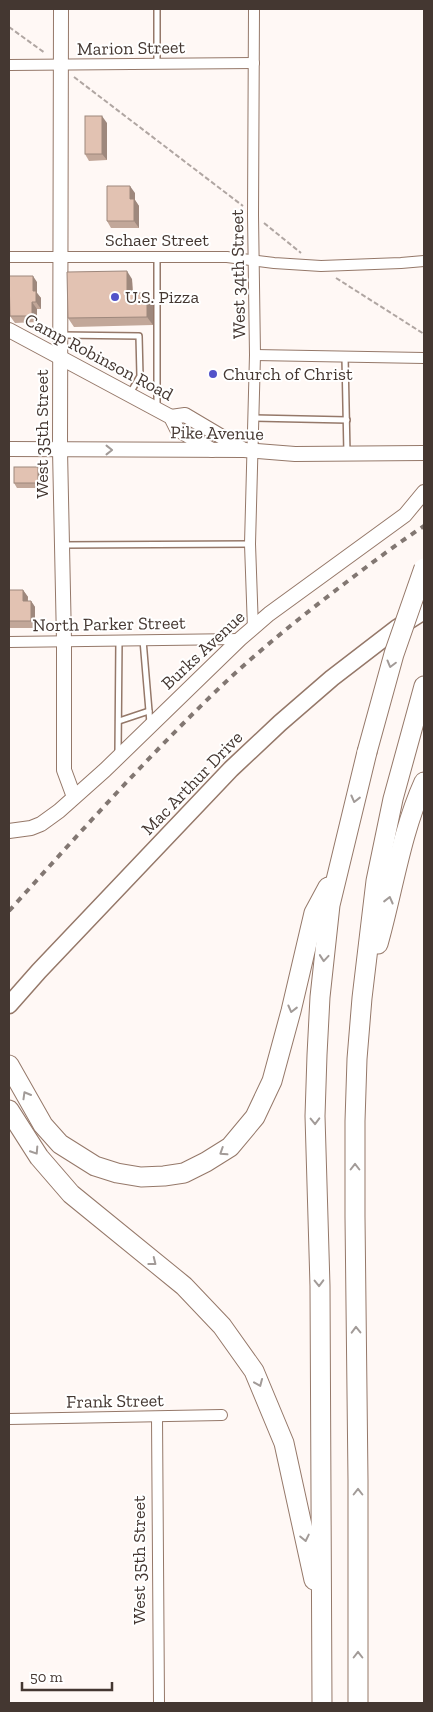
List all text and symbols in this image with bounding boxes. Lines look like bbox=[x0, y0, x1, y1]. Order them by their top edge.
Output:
street label: Marion Street bbox=[77, 36, 186, 60]
street label: West 34th Street bbox=[226, 209, 250, 339]
street label: Schaer Street bbox=[105, 229, 209, 251]
place label: U.S. Pizza bbox=[125, 286, 199, 308]
marker: U.S. Pizza bbox=[109, 291, 121, 303]
street label: Camp Robinson Road bbox=[21, 309, 177, 406]
place label: Church of Christ bbox=[223, 363, 353, 385]
marker: Church of Christ bbox=[207, 368, 219, 380]
street label: West 35th Street bbox=[31, 369, 53, 499]
street label: Pike Avenue bbox=[170, 421, 264, 445]
one-way arrow bbox=[106, 445, 113, 455]
street label: Burks Avenue bbox=[157, 606, 249, 694]
street label: North Parker Street bbox=[32, 612, 186, 636]
one-way arrow bbox=[387, 660, 397, 668]
street label: Mac Arthur Drive bbox=[137, 726, 247, 840]
one-way arrow bbox=[351, 795, 361, 803]
one-way arrow bbox=[383, 896, 394, 905]
one-way arrow bbox=[318, 955, 329, 963]
one-way arrow bbox=[287, 1004, 298, 1013]
one-way arrow bbox=[22, 1091, 32, 1100]
one-way arrow bbox=[310, 1117, 320, 1125]
one-way arrow bbox=[219, 1145, 228, 1155]
one-way arrow bbox=[29, 1146, 38, 1155]
one-way arrow bbox=[350, 1163, 360, 1170]
one-way arrow bbox=[147, 1256, 156, 1264]
one-way arrow bbox=[314, 1279, 325, 1287]
one-way arrow bbox=[351, 1325, 361, 1333]
one-way arrow bbox=[253, 1378, 263, 1387]
street label: Frank Street bbox=[66, 1389, 164, 1413]
one-way arrow bbox=[353, 1488, 363, 1496]
street label: West 35th Street bbox=[128, 1495, 150, 1625]
one-way arrow bbox=[299, 1534, 310, 1543]
one-way arrow bbox=[353, 1650, 363, 1658]
scale bar bbox=[22, 1660, 112, 1692]
text: 50 m bbox=[30, 1668, 63, 1686]

